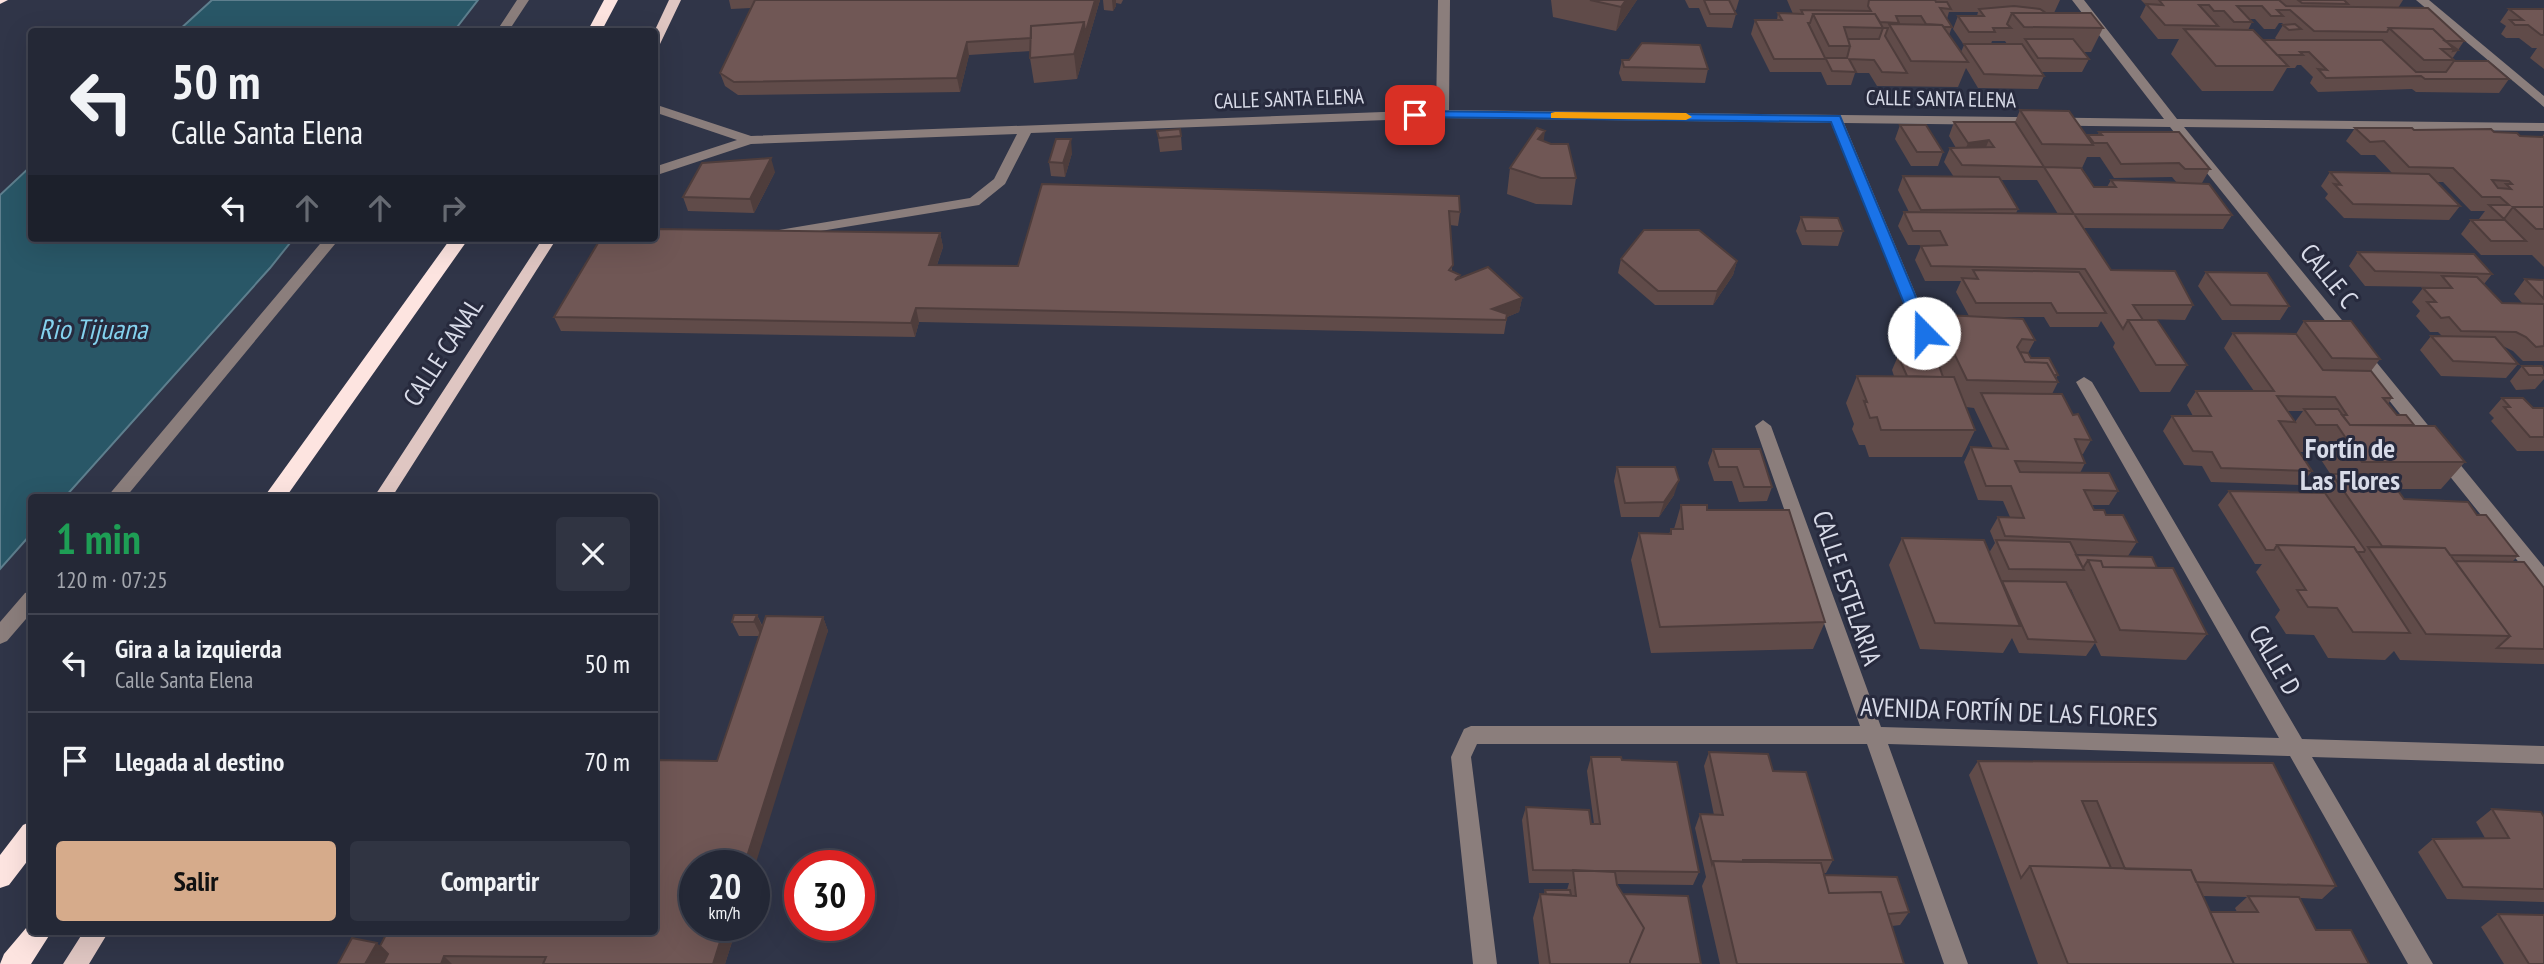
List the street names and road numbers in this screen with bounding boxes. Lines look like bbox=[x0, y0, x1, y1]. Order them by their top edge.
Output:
street label: CALLE SANTA ELENA bbox=[1214, 82, 1364, 115]
street label: CALLE SANTA ELENA bbox=[1866, 84, 2016, 113]
street label: CALLE C bbox=[2293, 237, 2365, 315]
street label: CALLE CANAL bbox=[395, 291, 490, 412]
street label: CALLE ESTELARIA bbox=[1806, 506, 1889, 670]
street label: CALLE D bbox=[2242, 619, 2309, 701]
street label: AVENIDA FORTÍN DE LAS FLORES bbox=[1860, 690, 2158, 733]

